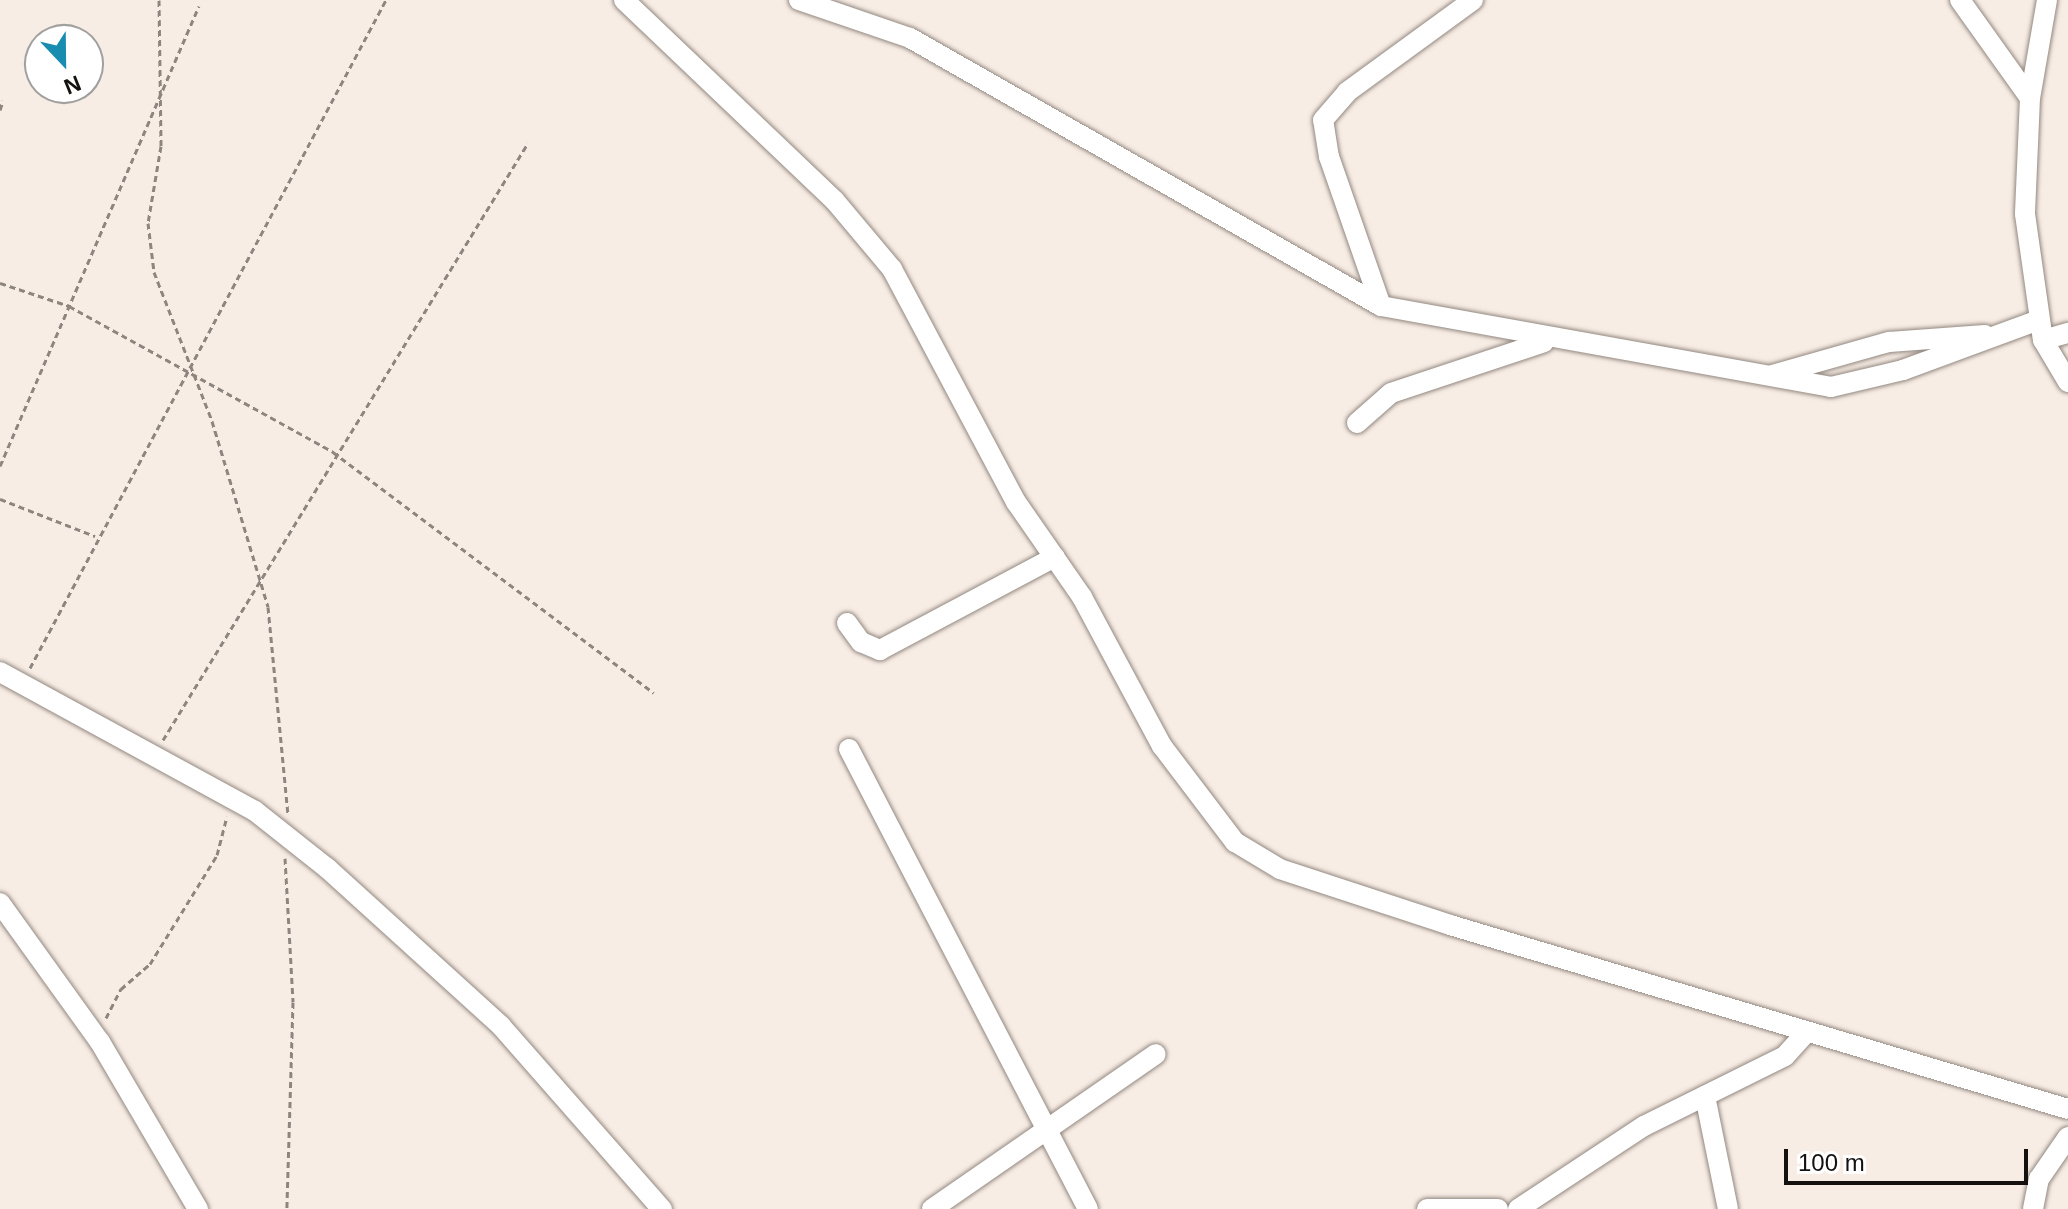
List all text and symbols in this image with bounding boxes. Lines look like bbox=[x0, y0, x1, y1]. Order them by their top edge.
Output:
north arrow bbox=[24, 24, 104, 104]
text: N bbox=[60, 70, 84, 99]
scale bar bbox=[1788, 1133, 2032, 1183]
text: 100 m bbox=[1798, 1149, 1865, 1176]

